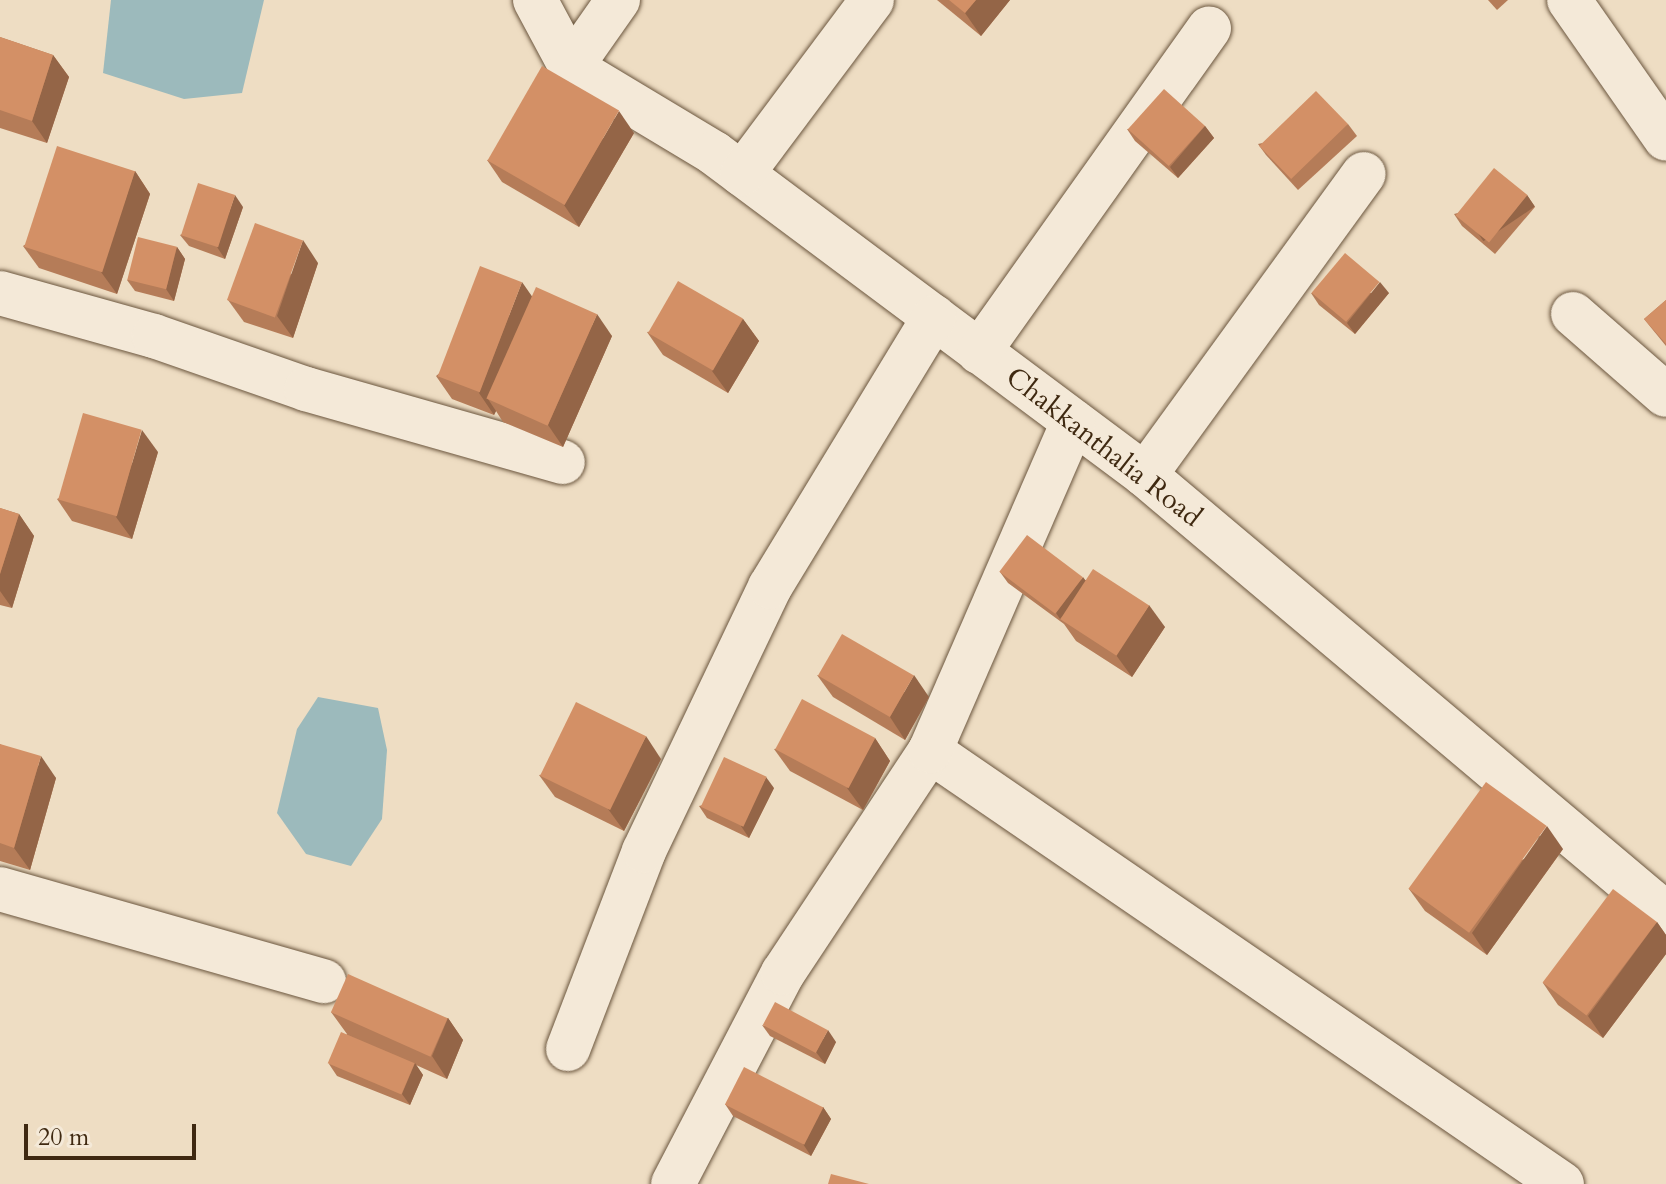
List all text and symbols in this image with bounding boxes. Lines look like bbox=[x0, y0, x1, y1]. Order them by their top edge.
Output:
street label: Chakkanthalia Road bbox=[999, 360, 1209, 534]
scale bar bbox=[28, 1108, 200, 1158]
text: 20 m bbox=[38, 1121, 89, 1154]

